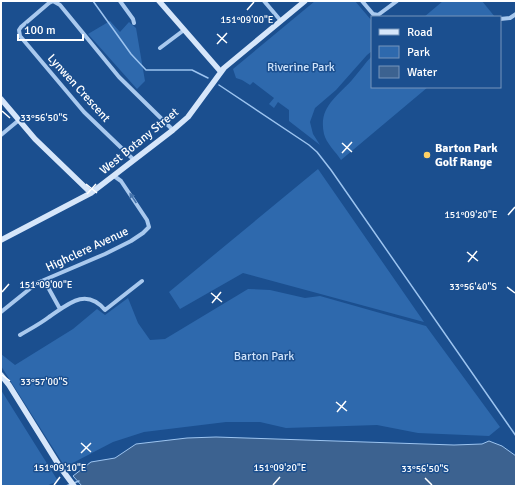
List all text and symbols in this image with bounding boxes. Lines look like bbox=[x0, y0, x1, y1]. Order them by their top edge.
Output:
text: 151°09'00"E bbox=[220, 14, 274, 26]
scale bar bbox=[18, 16, 83, 42]
legend bbox=[371, 16, 501, 88]
text: 100 m bbox=[24, 23, 56, 38]
text: Road bbox=[407, 25, 433, 40]
text: Park bbox=[407, 45, 430, 60]
street label: Lynwen Crescent bbox=[44, 51, 113, 125]
park label: Riverine Park bbox=[267, 60, 335, 75]
text: Water bbox=[407, 65, 438, 80]
street label: West Botany Street bbox=[97, 105, 182, 178]
text: 33°56'50"S bbox=[20, 112, 68, 124]
place label: Barton Park Golf Range bbox=[435, 141, 498, 170]
marker: Barton Park Golf Range bbox=[422, 150, 432, 160]
one-way arrow bbox=[129, 193, 137, 204]
text: 151°09'20"E bbox=[444, 209, 498, 221]
street label: Highclere Avenue bbox=[43, 224, 131, 275]
text: 151°09'00"E bbox=[19, 279, 73, 291]
text: 33°56'40"S bbox=[449, 281, 497, 293]
park label: Barton Park bbox=[234, 349, 294, 364]
text: 33°57'00"S bbox=[20, 376, 68, 388]
text: 151°09'10"E bbox=[33, 462, 87, 474]
text: 151°09'20"E bbox=[253, 462, 307, 474]
text: 33°56'50"S bbox=[401, 463, 449, 475]

